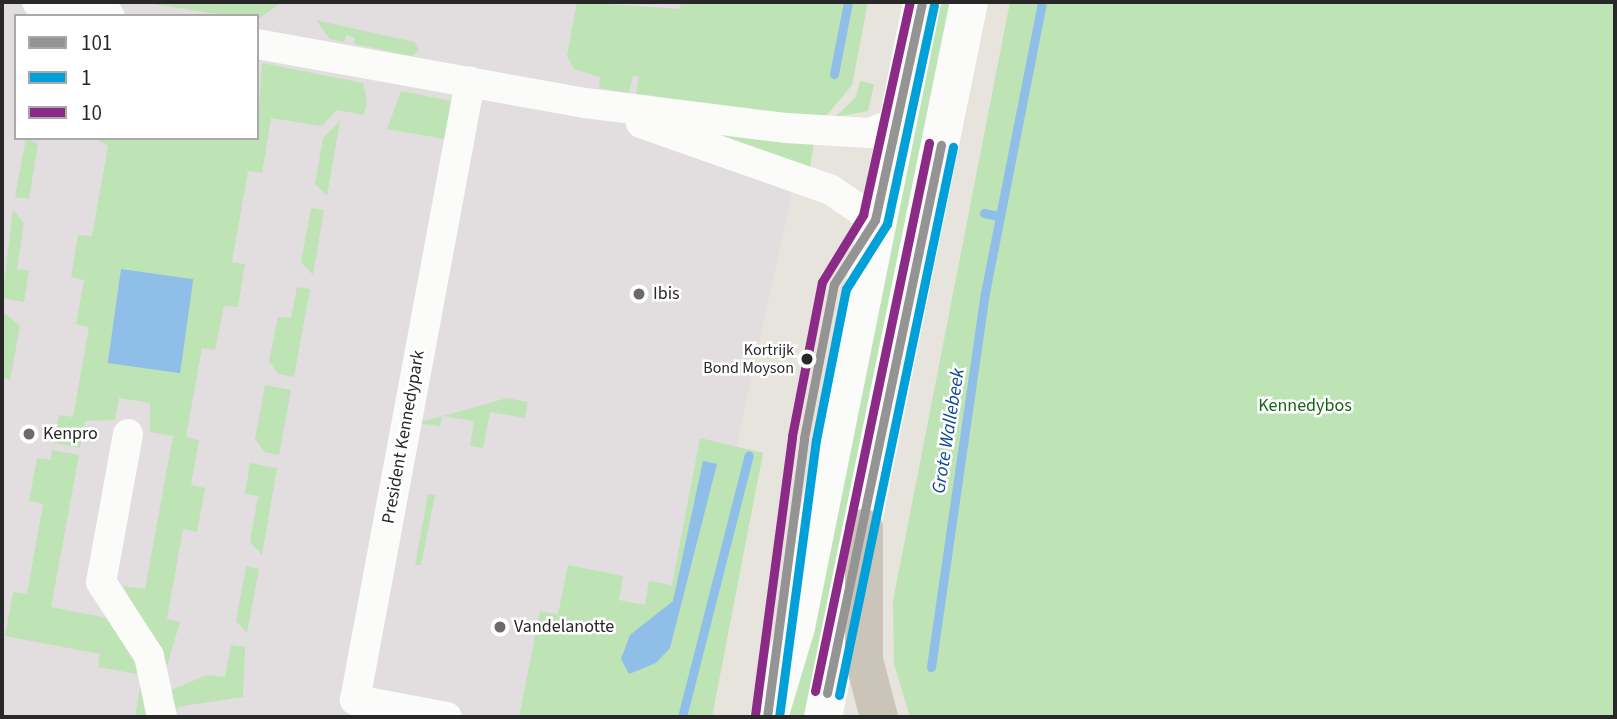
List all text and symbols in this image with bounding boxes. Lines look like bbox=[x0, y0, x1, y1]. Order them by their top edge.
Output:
legend bbox=[14, 14, 259, 140]
text: 101 bbox=[81, 28, 112, 58]
text: 1 bbox=[81, 63, 91, 93]
text: 10 bbox=[81, 98, 102, 128]
place label: Ibis bbox=[653, 283, 680, 305]
marker: Ibis bbox=[631, 286, 647, 302]
place label: Kortrijk Bond Moyson bbox=[703, 340, 794, 378]
street label: President Kennedypark bbox=[378, 349, 430, 525]
marker: Kortrijk Bond Moyson bbox=[800, 352, 814, 366]
water label: Grote Wallebeek bbox=[928, 367, 970, 495]
park label: Kennedybos bbox=[1258, 395, 1352, 417]
place label: Kenpro bbox=[43, 423, 98, 445]
marker: Kenpro bbox=[21, 426, 37, 442]
place label: Vandelanotte bbox=[514, 616, 614, 638]
marker: Vandelanotte bbox=[492, 619, 508, 635]

